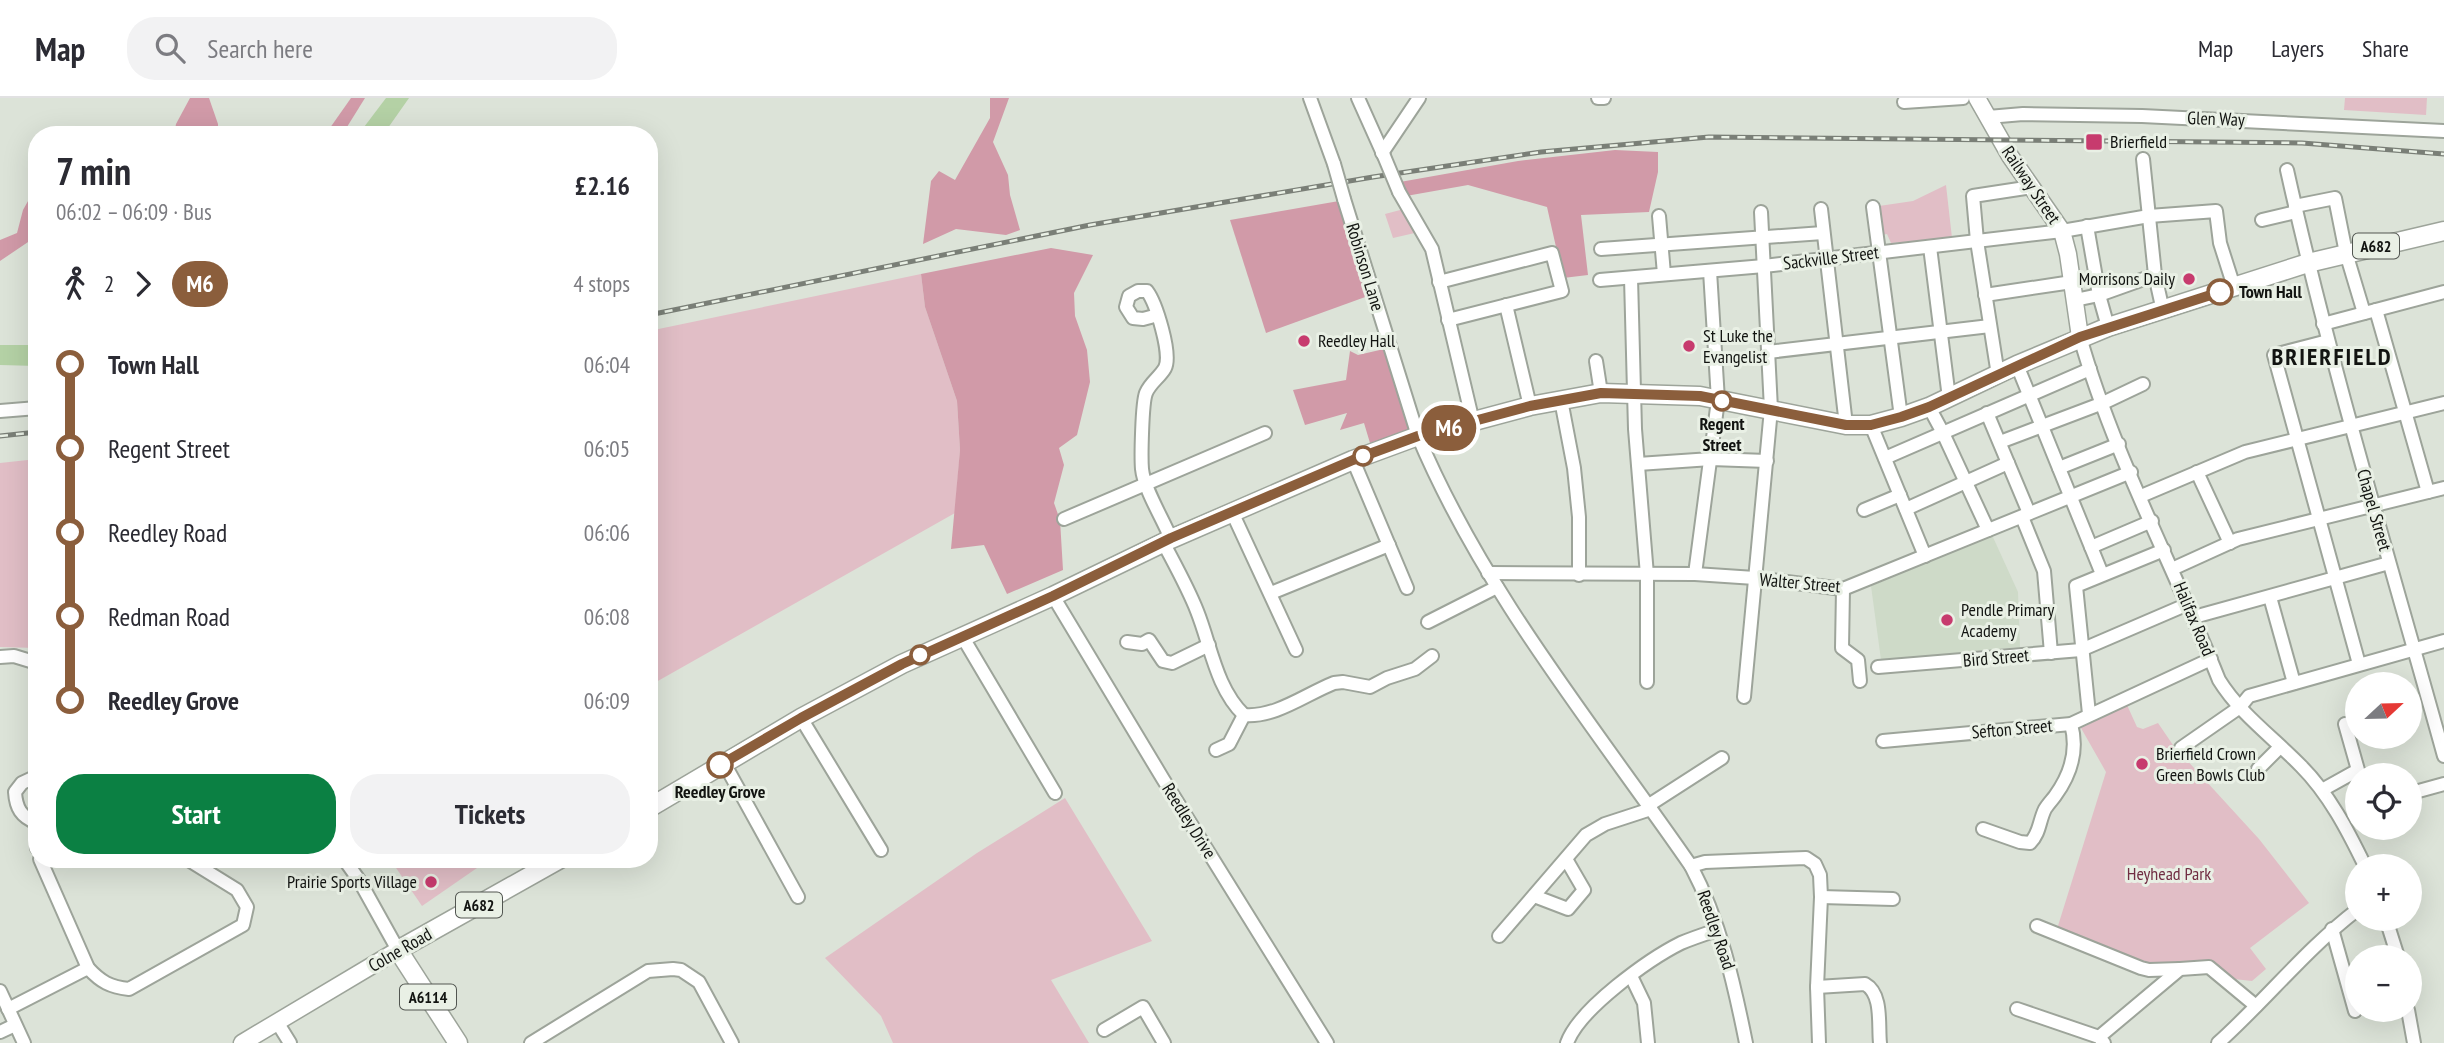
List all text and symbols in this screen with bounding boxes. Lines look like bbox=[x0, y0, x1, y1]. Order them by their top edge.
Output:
search box bbox=[127, 17, 617, 80]
text: Map bbox=[35, 27, 85, 70]
icon: search bbox=[151, 29, 189, 67]
text: Search here bbox=[207, 32, 313, 65]
text: Map bbox=[2198, 33, 2233, 64]
text: Layers bbox=[2271, 33, 2324, 64]
text: Share bbox=[2362, 33, 2409, 64]
street label: Glen Way bbox=[2187, 106, 2245, 131]
place label: Brierfield bbox=[2110, 130, 2167, 153]
marker: Brierfield bbox=[2084, 132, 2104, 152]
street label: Railway Street bbox=[1997, 141, 2066, 228]
text: 7 min bbox=[56, 146, 131, 195]
text: £2.16 bbox=[575, 169, 630, 202]
text: 06:02 – 06:09 · Bus bbox=[56, 197, 212, 226]
street label: Robinson Lane bbox=[1341, 220, 1390, 314]
road number: A682 bbox=[2353, 234, 2399, 258]
street label: Sackville Street bbox=[1782, 240, 1880, 275]
icon: walk bbox=[56, 265, 94, 303]
icon: forward bbox=[124, 265, 162, 303]
place label: Morrisons Daily bbox=[2079, 267, 2175, 290]
text: M6 bbox=[186, 268, 214, 299]
text: 2 bbox=[104, 269, 114, 298]
text: 4 stops bbox=[573, 269, 630, 298]
marker: Morrisons Daily bbox=[2181, 271, 2197, 287]
marker: Town Hall bbox=[2207, 279, 2233, 305]
place label: Town Hall bbox=[2239, 280, 2302, 303]
place label: St Luke the Evangelist bbox=[1703, 324, 1773, 368]
place label: Reedley Hall bbox=[1318, 329, 1396, 352]
marker: Reedley Hall bbox=[1296, 333, 1312, 349]
marker: St Luke the Evangelist bbox=[1681, 338, 1697, 354]
district label: BRIERFIELD bbox=[2271, 341, 2393, 372]
text: Town Hall bbox=[108, 348, 199, 381]
text: 06:04 bbox=[584, 350, 630, 379]
marker: Regent Street bbox=[1712, 391, 1732, 411]
line badge: M6 bbox=[1418, 405, 1480, 451]
text: M6 bbox=[1435, 412, 1463, 443]
place label: Regent Street bbox=[1699, 412, 1745, 456]
text: Regent Street bbox=[108, 432, 230, 465]
text: 06:05 bbox=[584, 434, 630, 463]
unlabelled marker bbox=[1353, 446, 1373, 466]
street label: Chapel Street bbox=[2352, 466, 2397, 553]
text: Reedley Road bbox=[108, 516, 227, 549]
text: 06:06 bbox=[584, 518, 630, 547]
street label: Walter Street bbox=[1759, 568, 1841, 597]
street label: Halifax Road bbox=[2169, 578, 2220, 659]
place label: Pendle Primary Academy bbox=[1961, 598, 2054, 642]
text: Redman Road bbox=[108, 600, 230, 633]
text: 06:08 bbox=[584, 602, 630, 631]
marker: Pendle Primary Academy bbox=[1939, 612, 1955, 628]
street label: Bird Street bbox=[1962, 643, 2030, 672]
unlabelled marker bbox=[910, 645, 930, 665]
north arrow bbox=[2345, 672, 2422, 749]
map controls bbox=[2345, 672, 2422, 1022]
text: Reedley Grove bbox=[108, 684, 239, 717]
text: 06:09 bbox=[584, 686, 630, 715]
street label: Sefton Street bbox=[1971, 714, 2053, 743]
place label: Brierfield Crown Green Bowls Club bbox=[2156, 742, 2265, 786]
marker: Reedley Grove bbox=[707, 752, 733, 778]
marker: Brierfield Crown Green Bowls Club bbox=[2134, 756, 2150, 772]
button: locate bbox=[2345, 763, 2422, 840]
button: Start bbox=[56, 774, 336, 854]
button: Tickets bbox=[350, 774, 630, 854]
street label: Reedley Drive bbox=[1157, 779, 1222, 863]
place label: Reedley Grove bbox=[675, 780, 766, 803]
button: + bbox=[2345, 854, 2422, 931]
park label: Heyhead Park bbox=[2127, 862, 2211, 885]
place label: Prairie Sports Village bbox=[287, 870, 417, 893]
marker: Prairie Sports Village bbox=[423, 874, 439, 890]
street label: Reedley Road bbox=[1692, 887, 1741, 973]
road number: A682 bbox=[456, 892, 502, 918]
street label: Colne Road bbox=[364, 922, 436, 977]
button: − bbox=[2345, 945, 2422, 1022]
road number: A6114 bbox=[400, 984, 456, 1009]

